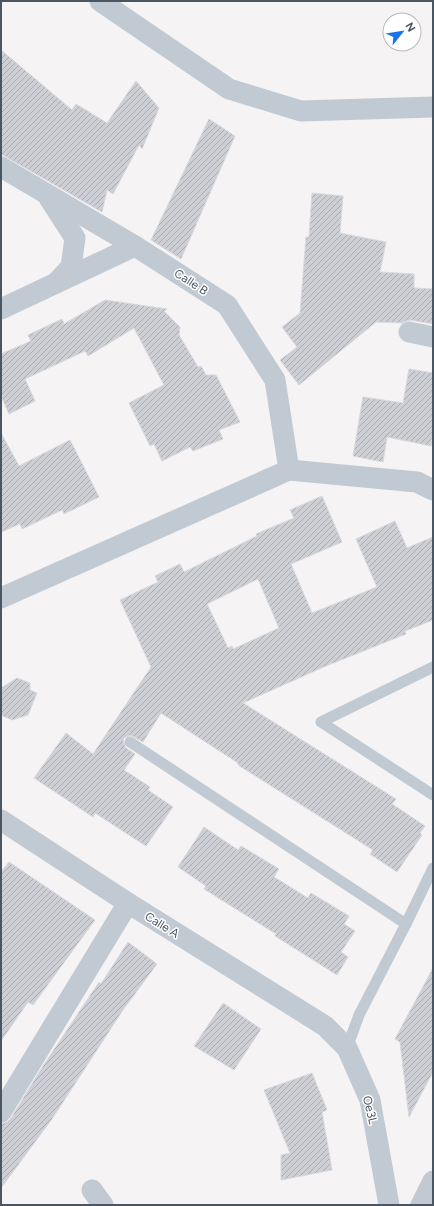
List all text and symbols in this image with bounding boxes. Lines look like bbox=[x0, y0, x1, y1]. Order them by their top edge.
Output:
north arrow bbox=[382, 12, 422, 52]
text: N bbox=[402, 20, 418, 34]
street label: Calle B bbox=[172, 266, 210, 298]
street label: Calle A bbox=[142, 909, 182, 941]
street label: Oe3L bbox=[360, 1094, 380, 1126]

